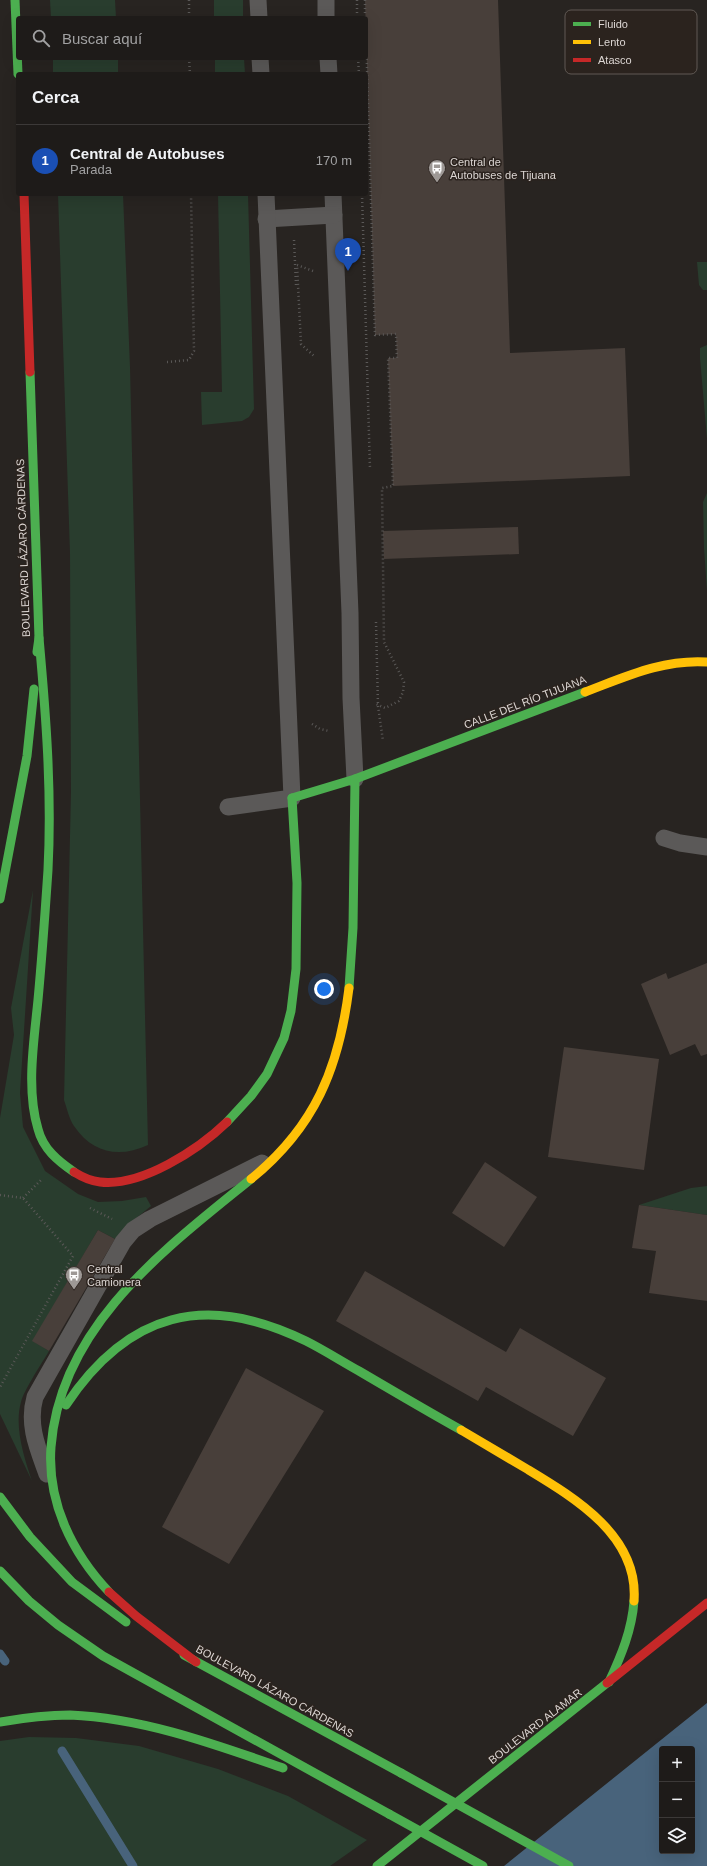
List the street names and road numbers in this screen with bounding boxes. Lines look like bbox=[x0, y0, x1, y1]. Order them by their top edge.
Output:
street label: BOULEVARD LÁZARO CÁRDENAS bbox=[14, 459, 32, 637]
street label: CALLE DEL RÍO TIJUANA bbox=[462, 673, 589, 731]
street label: BOULEVARD LÁZARO CÁRDENAS bbox=[194, 1643, 356, 1739]
street label: BOULEVARD ALAMAR bbox=[486, 1686, 584, 1766]

